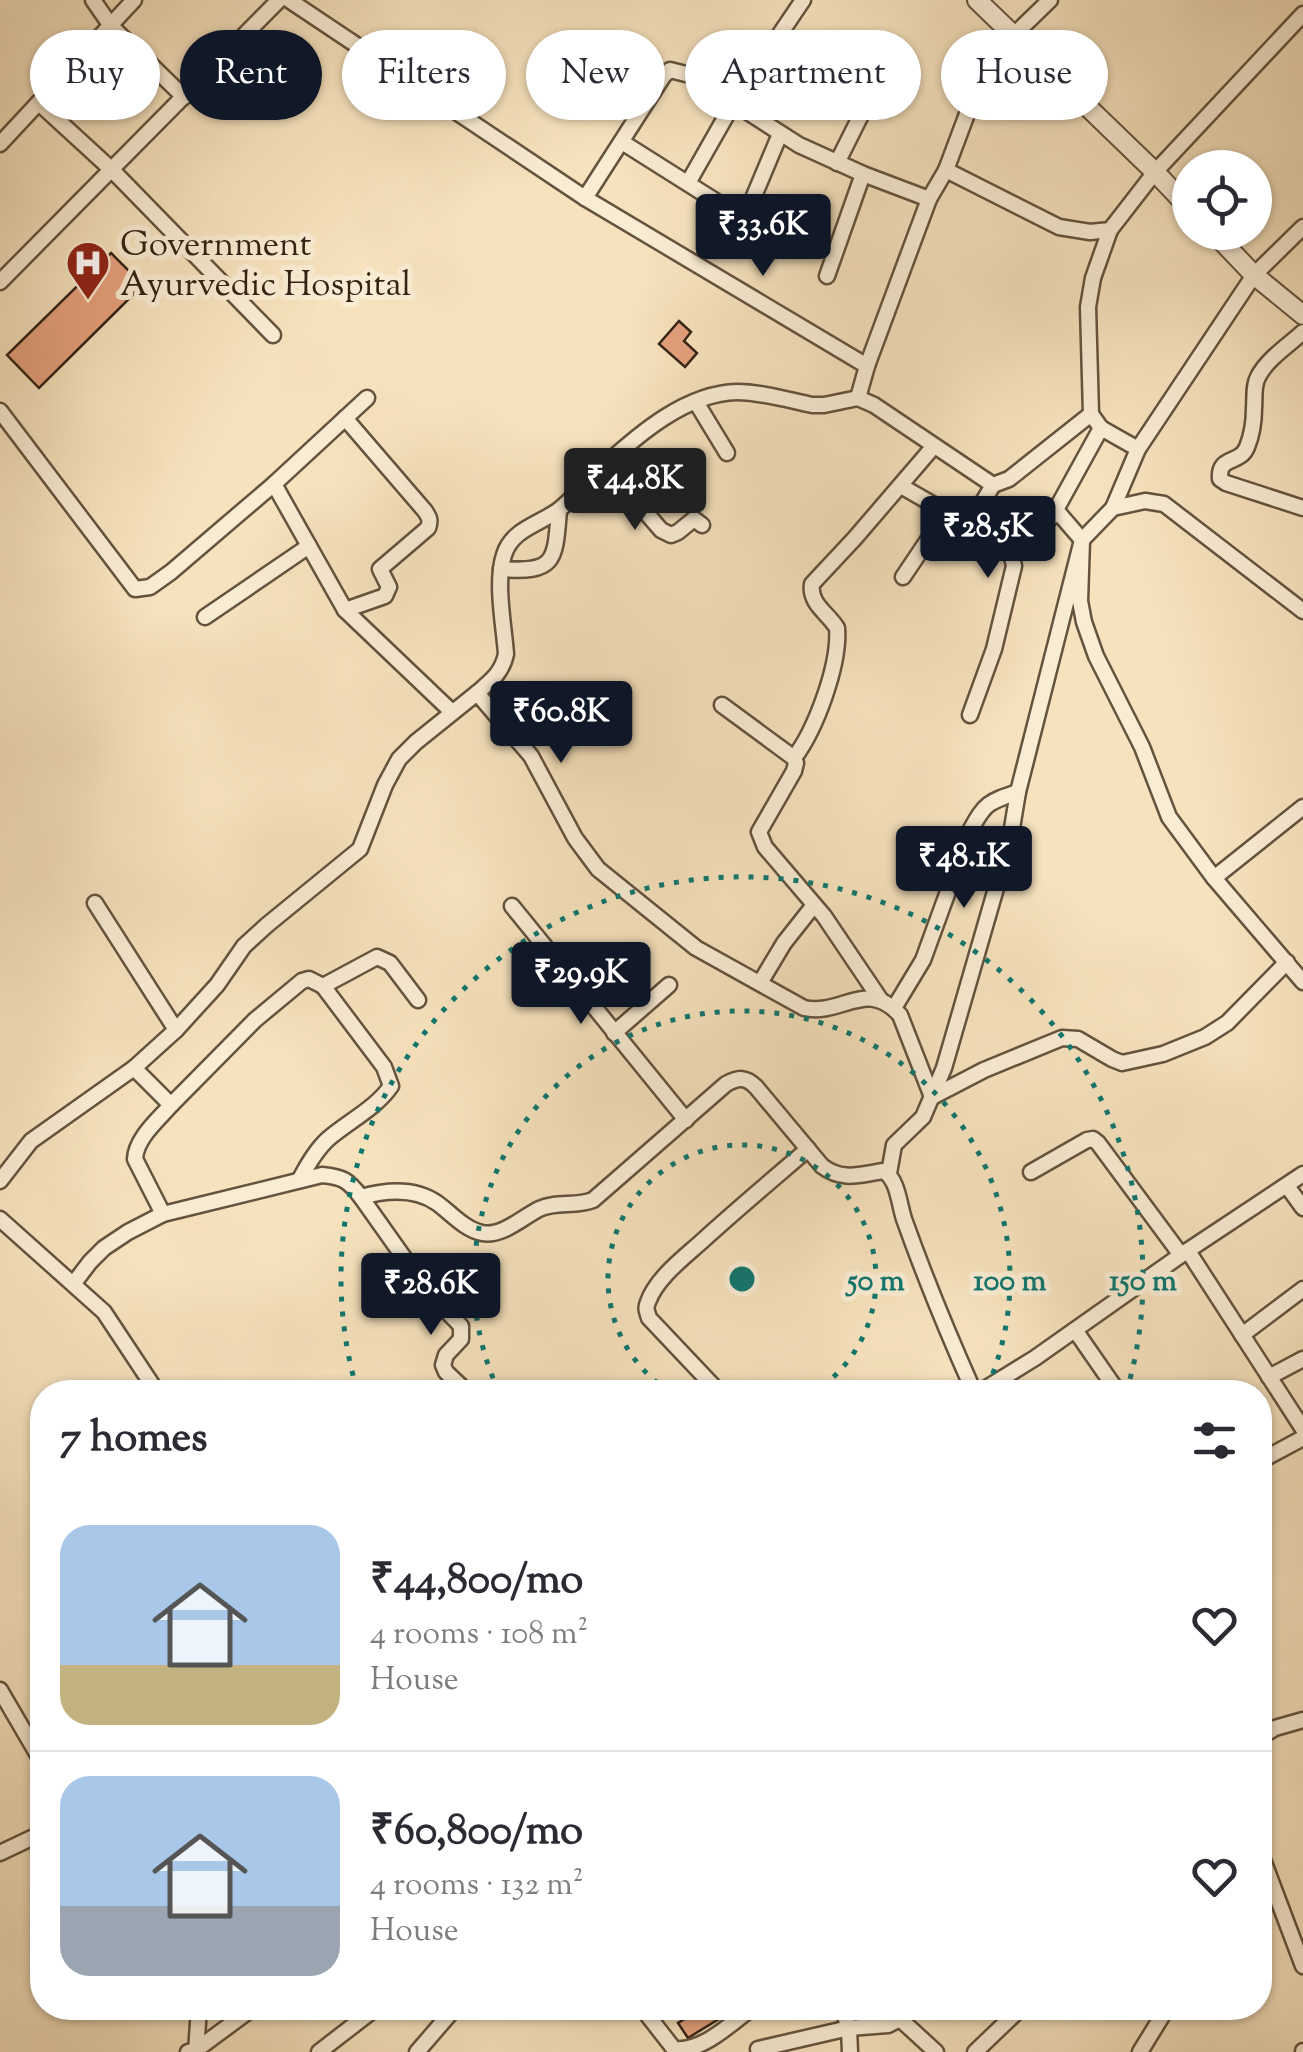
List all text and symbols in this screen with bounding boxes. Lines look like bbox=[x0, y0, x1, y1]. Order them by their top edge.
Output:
chip: Buy bbox=[30, 30, 160, 120]
chip: Rent bbox=[180, 30, 322, 120]
chip: Filters bbox=[342, 30, 506, 120]
chip: New bbox=[526, 30, 665, 120]
chip: Apartment bbox=[685, 30, 921, 120]
chip: House bbox=[941, 30, 1108, 120]
map controls bbox=[1172, 150, 1272, 250]
button: locate bbox=[1172, 150, 1272, 250]
pin: ₹33.6K bbox=[682, 194, 844, 279]
text: ₹33.6K bbox=[718, 203, 808, 249]
place label: Government Ayurvedic Hospital bbox=[120, 221, 412, 312]
hospital icon: Government Ayurvedic Hospital bbox=[65, 240, 111, 301]
pin: ₹44.8K bbox=[554, 448, 716, 533]
text: ₹44.8K bbox=[586, 457, 684, 503]
pin: ₹28.5K bbox=[907, 496, 1069, 581]
text: ₹28.5K bbox=[942, 505, 1034, 551]
pin: ₹60.8K bbox=[480, 681, 642, 766]
text: ₹60.8K bbox=[512, 690, 610, 736]
pin: ₹48.1K bbox=[883, 826, 1045, 911]
text: ₹48.1K bbox=[918, 835, 1010, 881]
pin: ₹29.9K bbox=[500, 942, 662, 1027]
text: ₹29.9K bbox=[534, 951, 628, 997]
pin: ₹28.6K bbox=[350, 1253, 512, 1338]
centre of rings bbox=[724, 1261, 760, 1297]
text: 50 m bbox=[845, 1261, 905, 1304]
text: 100 m bbox=[974, 1261, 1047, 1304]
text: 150 m bbox=[1109, 1261, 1177, 1304]
text: ₹28.6K bbox=[383, 1262, 479, 1308]
text: 7 homes bbox=[60, 1410, 208, 1470]
icon: filters bbox=[1187, 1413, 1242, 1468]
text: ₹44,800/mo bbox=[370, 1552, 583, 1612]
icon: home bbox=[140, 1565, 260, 1685]
icon: heart bbox=[1187, 1598, 1242, 1653]
text: 4 rooms · 108 m² bbox=[370, 1612, 588, 1658]
text: House bbox=[370, 1658, 459, 1704]
text: ₹60,800/mo bbox=[370, 1803, 583, 1863]
icon: home bbox=[140, 1816, 260, 1936]
icon: heart bbox=[1187, 1849, 1242, 1904]
text: 4 rooms · 132 m² bbox=[370, 1863, 584, 1909]
text: House bbox=[370, 1909, 459, 1955]

